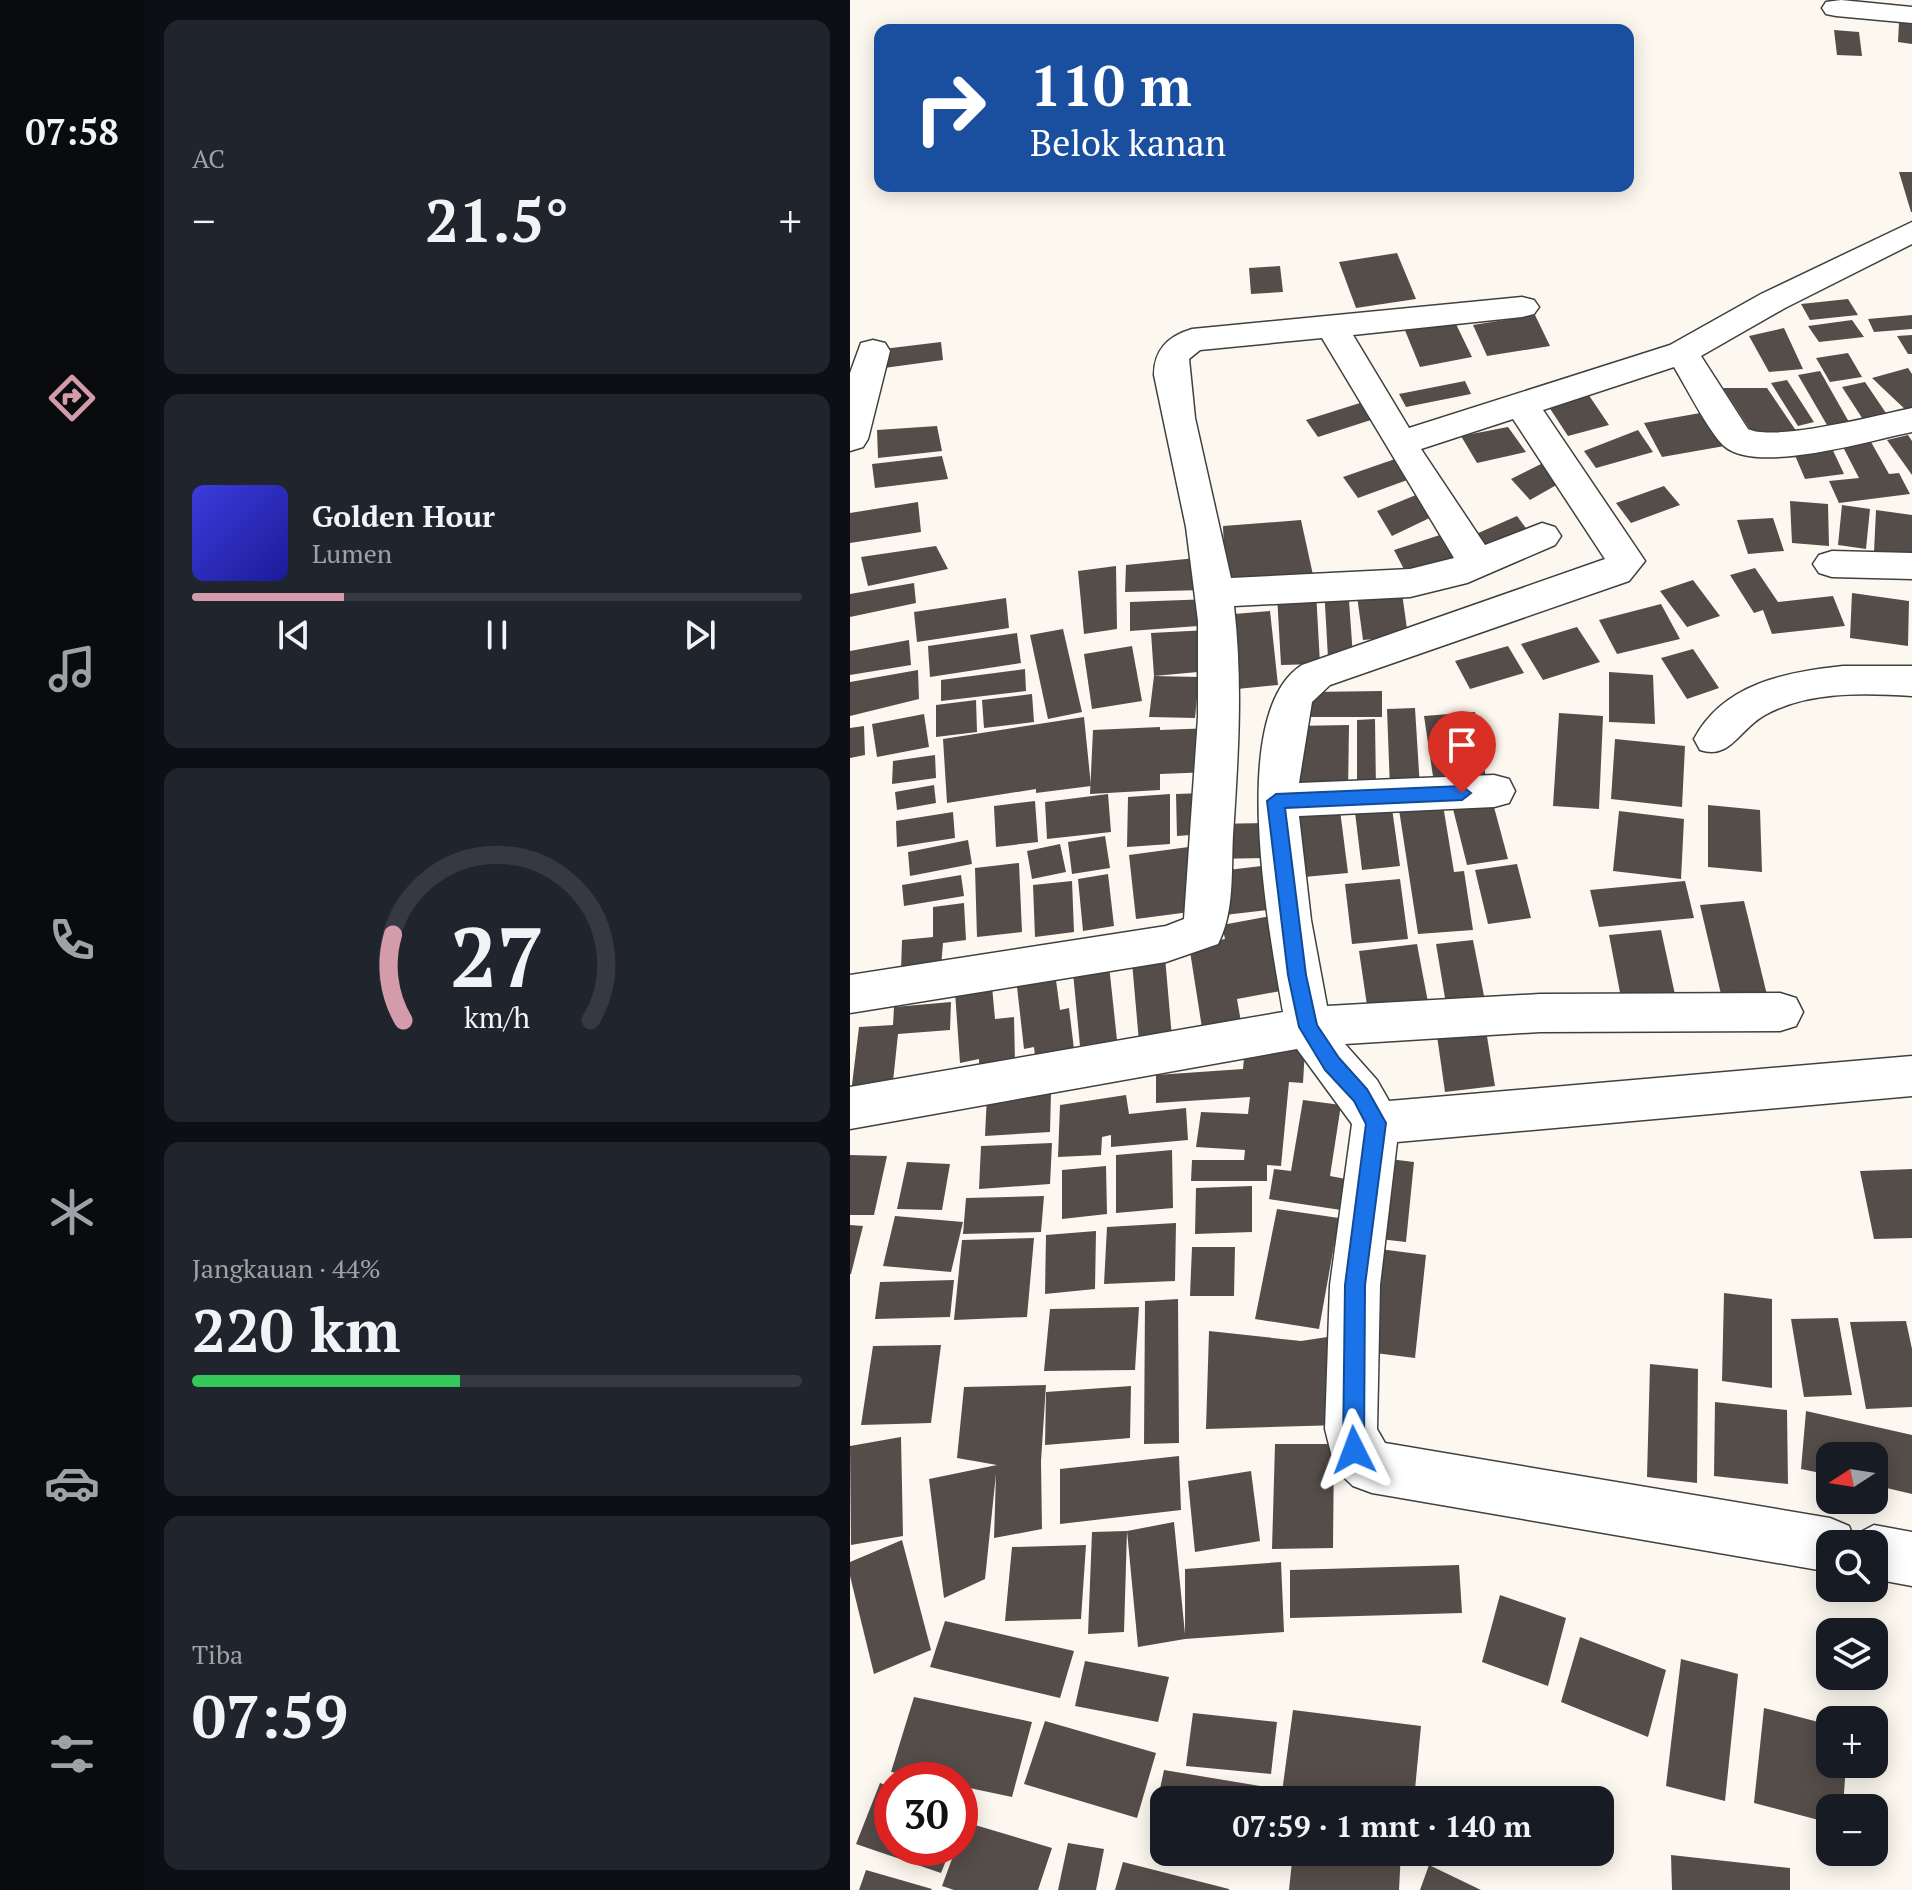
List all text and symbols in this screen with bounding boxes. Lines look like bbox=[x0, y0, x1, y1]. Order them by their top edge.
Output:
text: 110 m bbox=[1030, 48, 1192, 122]
icon: right bbox=[898, 56, 1002, 160]
text: 07:58 bbox=[25, 108, 119, 155]
text: Belok kanan bbox=[1030, 119, 1226, 166]
text: AC bbox=[192, 141, 225, 175]
text: 21.5° bbox=[425, 180, 569, 259]
text: − bbox=[192, 191, 215, 250]
text: + bbox=[779, 191, 802, 250]
icon: directions bbox=[44, 370, 100, 426]
text: Golden Hour bbox=[312, 496, 495, 536]
text: Lumen bbox=[312, 536, 392, 570]
icon: previous bbox=[272, 613, 316, 657]
icon: pause bbox=[475, 613, 519, 657]
icon: next bbox=[678, 613, 722, 657]
icon: music bbox=[44, 641, 100, 697]
pin bbox=[1428, 711, 1496, 793]
icon: arrive bbox=[1440, 723, 1484, 767]
text: 27 bbox=[450, 901, 544, 1011]
icon: phone bbox=[44, 912, 100, 968]
text: km/h bbox=[464, 998, 530, 1036]
icon: climate bbox=[44, 1184, 100, 1240]
text: Jangkauan · 44% bbox=[192, 1251, 381, 1285]
text: 220 km bbox=[192, 1290, 400, 1369]
position arrow bbox=[1312, 1408, 1396, 1492]
north arrow bbox=[1816, 1442, 1888, 1514]
map controls bbox=[1816, 1442, 1888, 1866]
icon: car bbox=[44, 1455, 100, 1511]
button: search bbox=[1816, 1530, 1888, 1602]
button: layers bbox=[1816, 1618, 1888, 1690]
text: Tiba bbox=[192, 1637, 243, 1671]
text: 07:59 bbox=[192, 1676, 348, 1755]
button: + bbox=[1816, 1706, 1888, 1778]
icon: filters bbox=[44, 1726, 100, 1782]
speed limit sign: 30 bbox=[874, 1762, 978, 1866]
button: − bbox=[1816, 1794, 1888, 1866]
text: 07:59 · 1 mnt · 140 m bbox=[1233, 1806, 1531, 1846]

